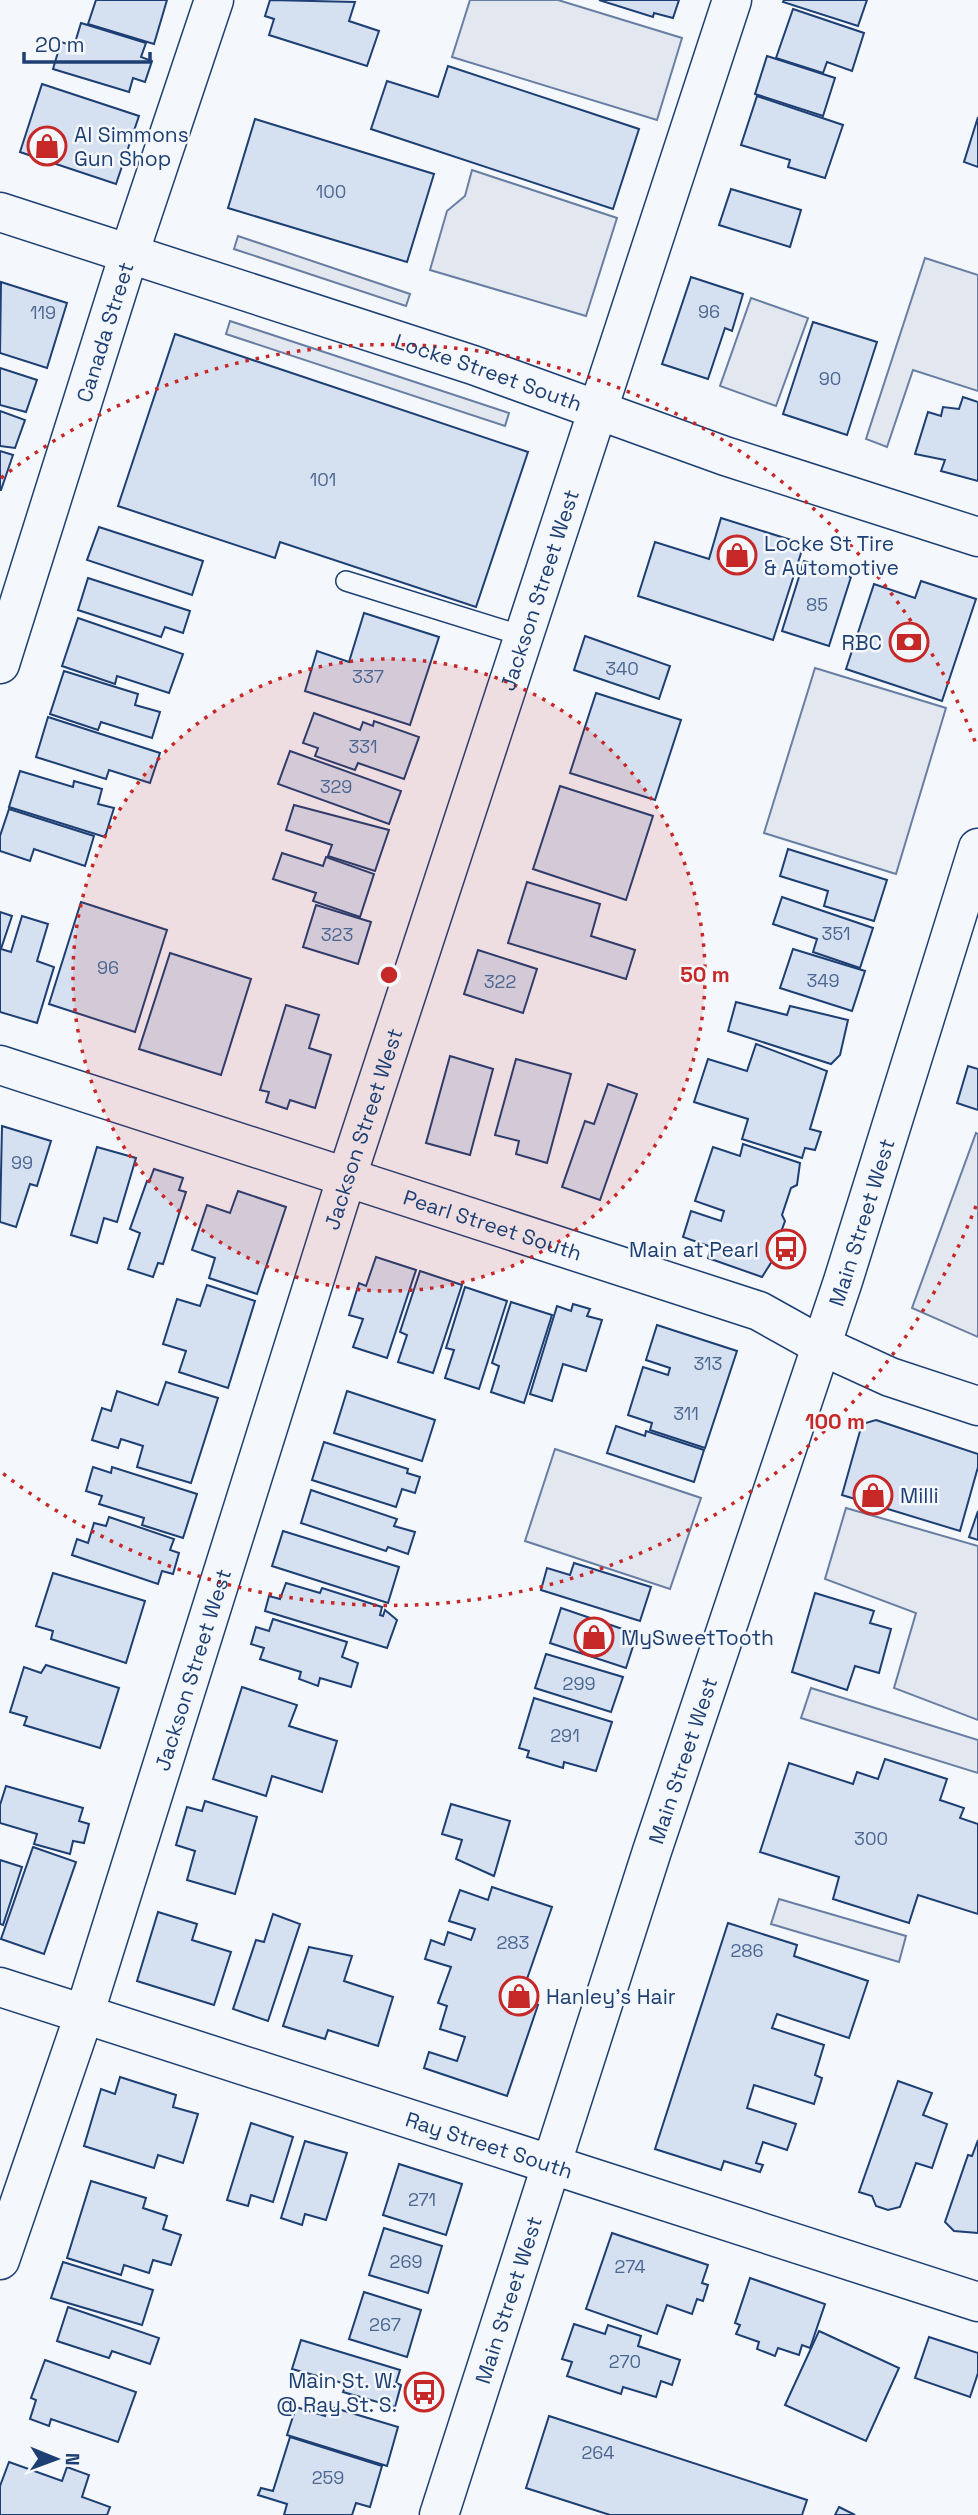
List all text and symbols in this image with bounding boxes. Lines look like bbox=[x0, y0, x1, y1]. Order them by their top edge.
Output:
scale bar bbox=[24, 21, 150, 65]
text: 20 m bbox=[35, 31, 85, 58]
place label: Al Simmons Gun Shop bbox=[74, 121, 189, 172]
shop icon: Al Simmons Gun Shop bbox=[26, 125, 68, 167]
house number: 100 bbox=[316, 180, 346, 203]
street label: Canada Street bbox=[70, 259, 139, 405]
house number: 96 bbox=[698, 300, 720, 323]
house number: 119 bbox=[30, 301, 56, 324]
street label: Locke Street South bbox=[391, 327, 586, 417]
house number: 90 bbox=[819, 367, 841, 390]
house number: 101 bbox=[310, 468, 336, 491]
street label: Jackson Street West bbox=[493, 486, 584, 694]
place label: Locke St Tire & Automotive bbox=[764, 530, 899, 581]
shop icon: Locke St Tire & Automotive bbox=[716, 534, 758, 576]
house number: 85 bbox=[806, 593, 828, 616]
bank icon: RBC bbox=[888, 621, 930, 663]
place label: RBC bbox=[841, 629, 882, 656]
house number: 340 bbox=[605, 657, 639, 680]
house number: 337 bbox=[352, 665, 384, 688]
house number: 331 bbox=[348, 735, 378, 758]
house number: 329 bbox=[320, 775, 352, 798]
house number: 351 bbox=[822, 922, 850, 945]
house number: 323 bbox=[321, 923, 353, 946]
house number: 96 bbox=[97, 956, 119, 979]
text: 50 m bbox=[680, 961, 730, 988]
centre of rings bbox=[377, 963, 401, 987]
house number: 349 bbox=[806, 969, 840, 992]
house number: 322 bbox=[484, 970, 516, 993]
street label: Jackson Street West bbox=[318, 1025, 408, 1233]
street label: Main Street West bbox=[822, 1135, 900, 1310]
house number: 99 bbox=[11, 1151, 33, 1174]
street label: Pearl Street South bbox=[400, 1183, 585, 1266]
bus stop icon: Main at Pearl bbox=[765, 1228, 807, 1270]
place label: Main at Pearl bbox=[629, 1236, 759, 1263]
house number: 313 bbox=[693, 1352, 723, 1375]
house number: 311 bbox=[673, 1402, 699, 1425]
text: 100 m bbox=[805, 1408, 865, 1435]
shop icon: Milli bbox=[852, 1474, 894, 1516]
place label: Milli bbox=[900, 1482, 939, 1509]
street label: Jackson Street West bbox=[148, 1565, 237, 1774]
shop icon: MySweetTooth bbox=[573, 1616, 615, 1658]
place label: MySweetTooth bbox=[621, 1624, 774, 1651]
house number: 299 bbox=[563, 1672, 595, 1695]
street label: Main Street West bbox=[642, 1673, 723, 1847]
house number: 291 bbox=[550, 1724, 580, 1747]
house number: 300 bbox=[854, 1827, 888, 1850]
house number: 283 bbox=[497, 1931, 529, 1954]
house number: 286 bbox=[730, 1939, 764, 1962]
shop icon: Hanley’s Hair bbox=[498, 1975, 540, 2017]
place label: Hanley’s Hair bbox=[546, 1983, 676, 2010]
street label: Ray Street South bbox=[402, 2105, 576, 2184]
house number: 271 bbox=[408, 2188, 436, 2211]
street label: Main Street West bbox=[469, 2213, 547, 2387]
house number: 269 bbox=[390, 2250, 422, 2273]
house number: 274 bbox=[614, 2255, 646, 2278]
house number: 267 bbox=[369, 2313, 401, 2336]
house number: 270 bbox=[609, 2350, 641, 2373]
place label: Main St. W. @ Ray St. S. bbox=[276, 2367, 397, 2418]
bus stop icon: Main St. W. @ Ray St. S. bbox=[403, 2371, 445, 2413]
north arrow bbox=[21, 2424, 91, 2494]
house number: 264 bbox=[581, 2441, 615, 2464]
text: N bbox=[60, 2453, 85, 2466]
house number: 259 bbox=[312, 2466, 344, 2489]

